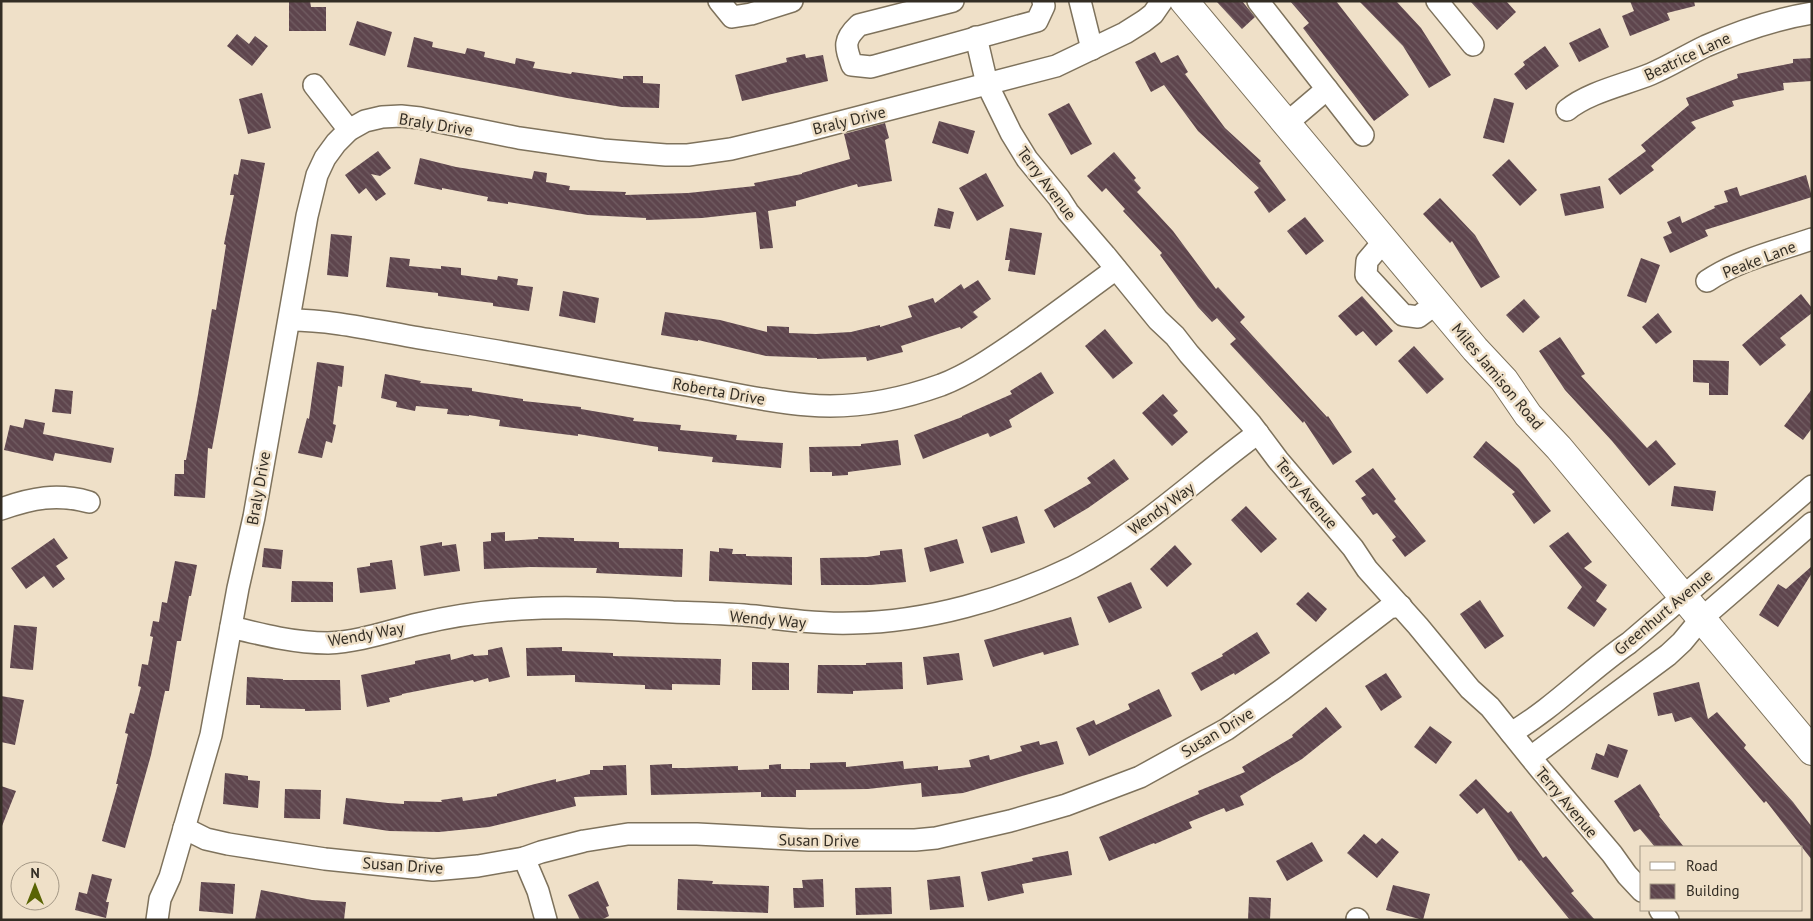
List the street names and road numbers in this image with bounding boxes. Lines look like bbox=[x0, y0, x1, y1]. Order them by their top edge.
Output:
street label: Beatrice Lane bbox=[1641, 27, 1733, 85]
street label: Braly Drive bbox=[810, 101, 888, 139]
street label: Braly Drive bbox=[398, 108, 474, 140]
street label: Terry Avenue bbox=[1013, 142, 1081, 224]
street label: Peake Lane bbox=[1719, 236, 1799, 282]
street label: Miles Jamison Road bbox=[1448, 319, 1548, 433]
street label: Roberta Drive bbox=[671, 373, 767, 409]
street label: Braly Drive bbox=[242, 450, 274, 526]
street label: Terry Avenue bbox=[1272, 453, 1342, 533]
street label: Wendy Way bbox=[1124, 477, 1198, 539]
street label: Greenhurt Avenue bbox=[1610, 565, 1716, 659]
street label: Wendy Way bbox=[729, 606, 808, 632]
street label: Wendy Way bbox=[326, 617, 406, 651]
street label: Susan Drive bbox=[1177, 703, 1257, 761]
street label: Terry Avenue bbox=[1532, 762, 1602, 842]
street label: Susan Drive bbox=[778, 829, 860, 851]
street label: Susan Drive bbox=[362, 852, 444, 878]

